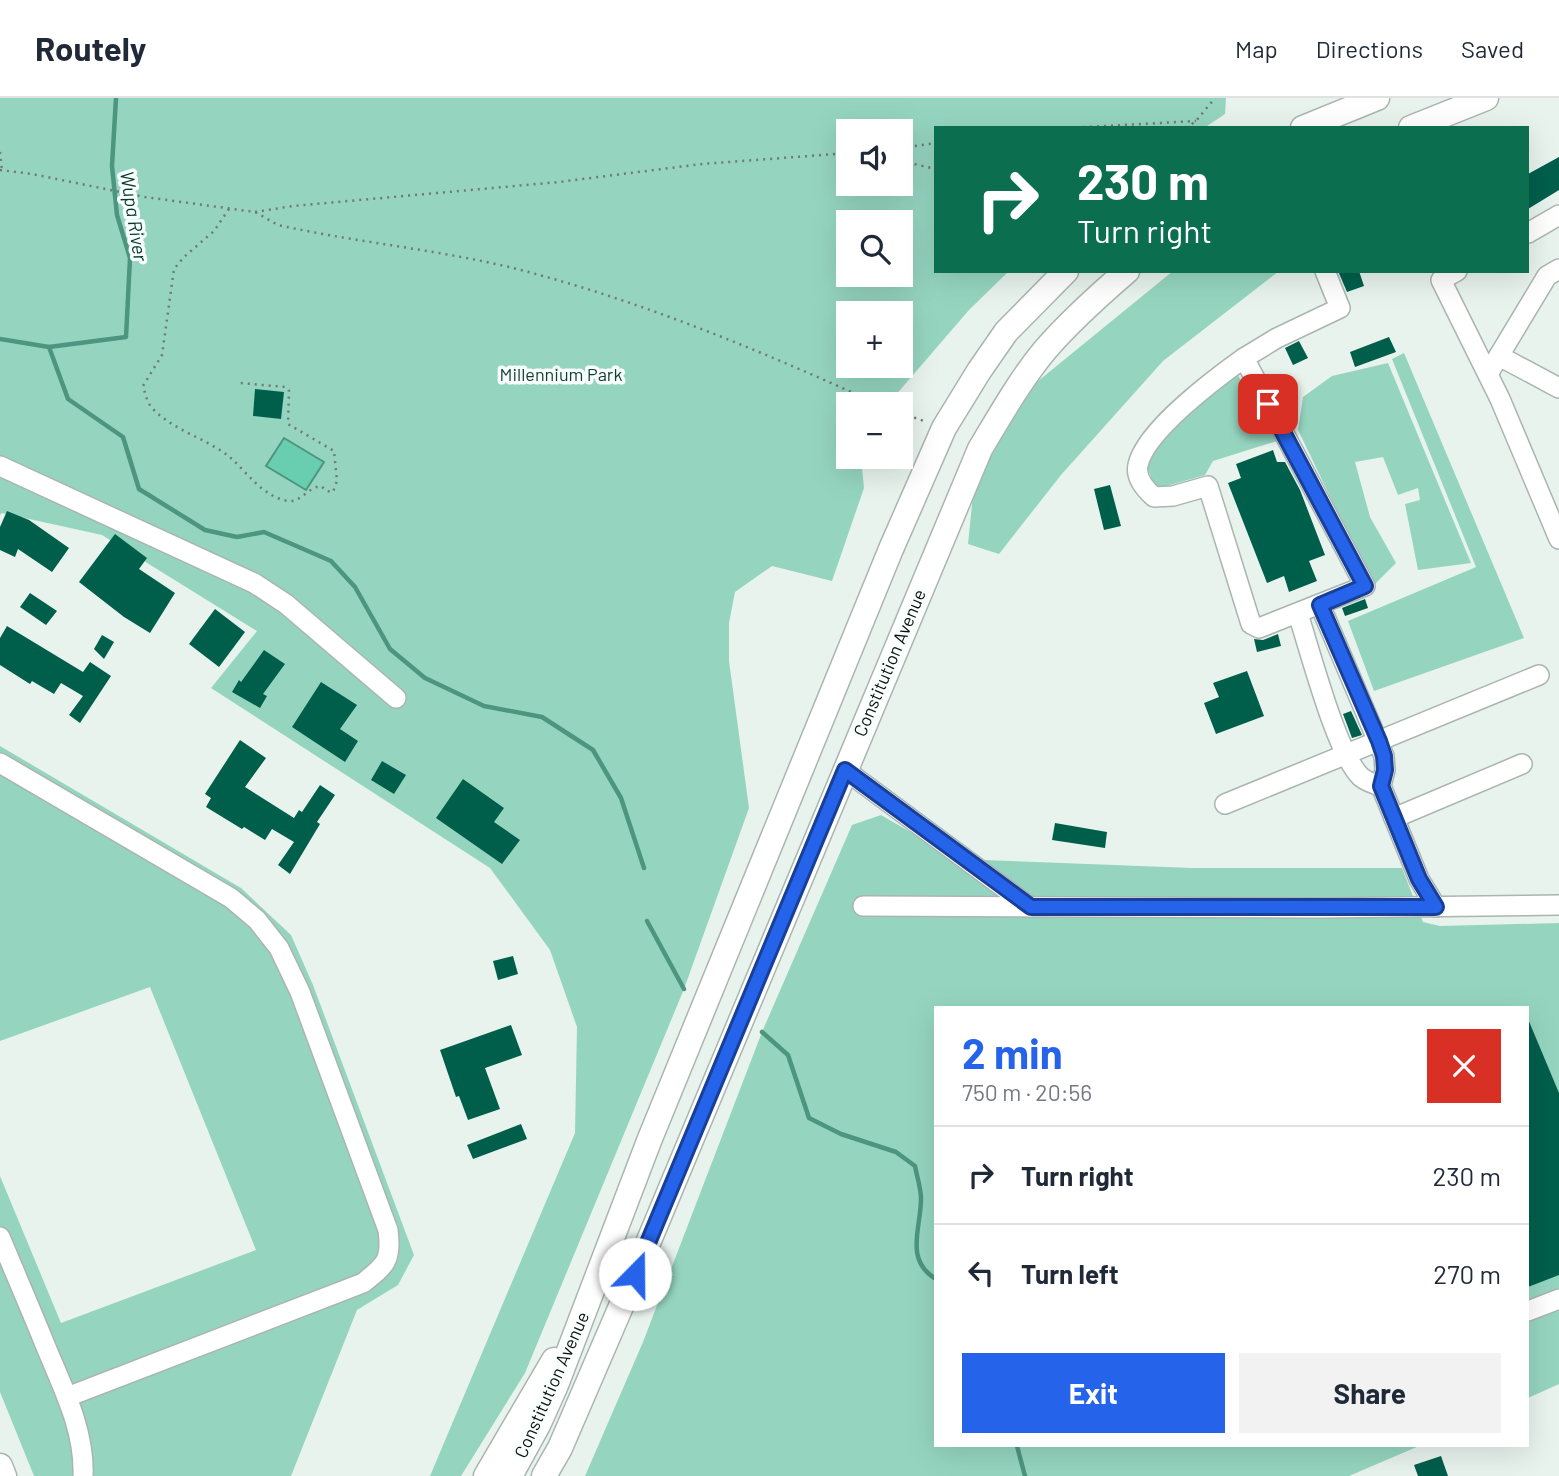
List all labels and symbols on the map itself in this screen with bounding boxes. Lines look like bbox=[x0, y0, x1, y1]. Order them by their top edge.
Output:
water label: Wupa River bbox=[116, 169, 153, 264]
park label: Millennium Park bbox=[500, 363, 622, 385]
pin bbox=[1238, 374, 1298, 434]
street label: Constitution Avenue bbox=[848, 586, 930, 740]
position arrow bbox=[598, 1237, 672, 1311]
street label: Constitution Avenue bbox=[509, 1308, 593, 1461]

